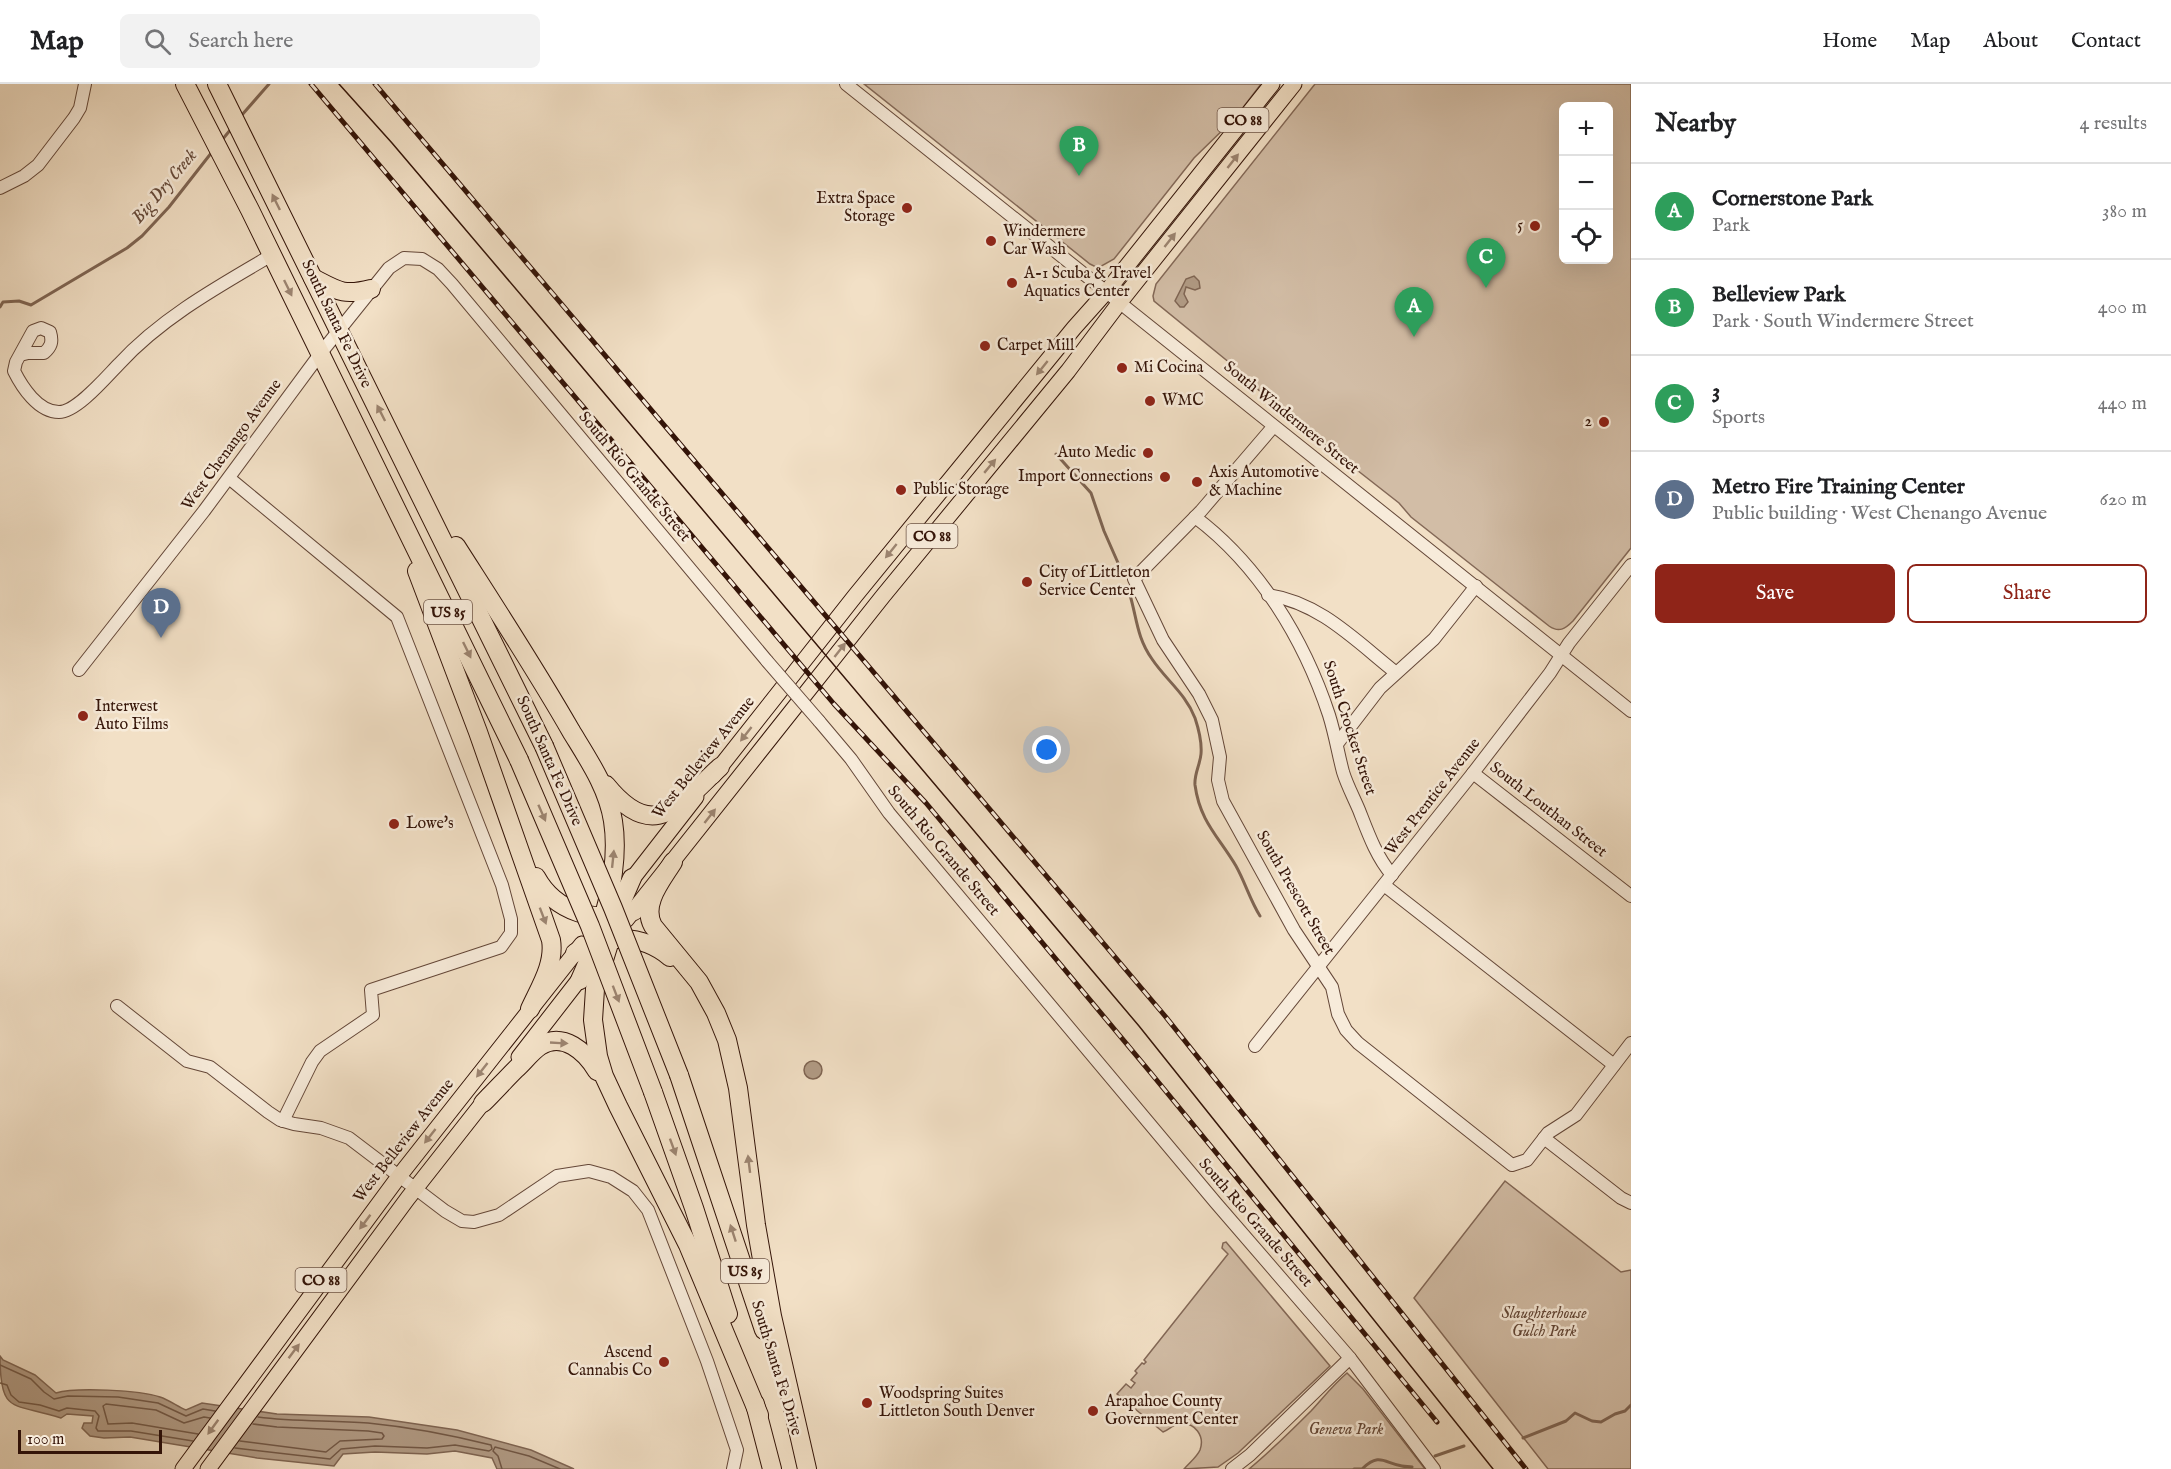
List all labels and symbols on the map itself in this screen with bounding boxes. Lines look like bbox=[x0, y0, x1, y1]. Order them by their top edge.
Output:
road number: CO 88 bbox=[1218, 108, 1268, 132]
pin: B bbox=[1060, 126, 1098, 176]
water label: Big Dry Creek bbox=[127, 145, 203, 229]
one-way arrow bbox=[1226, 153, 1239, 169]
place label: Extra Space Storage bbox=[816, 189, 895, 227]
one-way arrow bbox=[271, 194, 281, 211]
marker: Extra Space Storage bbox=[900, 201, 914, 215]
place label: 5 bbox=[1517, 216, 1523, 236]
marker: 5 bbox=[1528, 219, 1542, 233]
place label: Windermere Car Wash bbox=[1003, 222, 1086, 260]
one-way arrow bbox=[1163, 232, 1176, 248]
marker: Windermere Car Wash bbox=[984, 234, 998, 248]
pin: C bbox=[1466, 238, 1506, 288]
street label: South Santa Fe Drive bbox=[296, 257, 376, 391]
place label: A-1 Scuba & Travel Aquatics Center bbox=[1023, 264, 1152, 302]
marker: A-1 Scuba & Travel Aquatics Center bbox=[1005, 276, 1019, 290]
one-way arrow bbox=[283, 279, 293, 296]
pin: A bbox=[1394, 288, 1434, 337]
place label: Carpet Mill bbox=[997, 336, 1075, 356]
marker: Carpet Mill bbox=[978, 339, 992, 353]
street label: South Windermere Street bbox=[1219, 357, 1363, 479]
place label: Mi Cocina bbox=[1134, 358, 1204, 378]
one-way arrow bbox=[1035, 360, 1048, 376]
marker: Mi Cocina bbox=[1115, 361, 1129, 375]
street label: West Chenango Avenue bbox=[178, 376, 286, 514]
place label: WMC bbox=[1162, 391, 1204, 411]
marker: WMC bbox=[1143, 394, 1157, 408]
one-way arrow bbox=[376, 404, 385, 421]
street label: South Rio Grande Street bbox=[574, 408, 695, 547]
place label: 2 bbox=[1584, 412, 1592, 432]
marker: 2 bbox=[1597, 415, 1611, 429]
place label: Auto Medic bbox=[1056, 443, 1136, 463]
marker: Auto Medic bbox=[1141, 446, 1155, 460]
one-way arrow bbox=[984, 458, 997, 474]
place label: Axis Automotive & Machine bbox=[1208, 463, 1319, 501]
place label: Import Connections bbox=[1018, 467, 1153, 487]
marker: Import Connections bbox=[1158, 470, 1172, 484]
marker: Axis Automotive & Machine bbox=[1190, 475, 1204, 489]
place label: Public Storage bbox=[913, 480, 1009, 500]
marker: Public Storage bbox=[894, 483, 908, 497]
road number: CO 88 bbox=[906, 524, 958, 548]
one-way arrow bbox=[885, 543, 898, 559]
place label: City of Littleton Service Center bbox=[1039, 563, 1151, 601]
marker: City of Littleton Service Center bbox=[1020, 575, 1034, 589]
pin: D bbox=[142, 588, 180, 638]
road number: US 85 bbox=[424, 600, 472, 624]
one-way arrow bbox=[462, 642, 471, 659]
one-way arrow bbox=[834, 642, 846, 657]
street label: South Crocker Street bbox=[1318, 658, 1380, 798]
street label: South Santa Fe Drive bbox=[511, 693, 587, 829]
street label: West Belleview Avenue bbox=[648, 693, 760, 823]
place label: Interwest Auto Films bbox=[94, 697, 169, 735]
marker: Interwest Auto Films bbox=[76, 709, 90, 723]
one-way arrow bbox=[740, 727, 752, 742]
street label: West Prentice Avenue bbox=[1381, 734, 1485, 860]
your location bbox=[1032, 735, 1061, 764]
street label: South Louthan Street bbox=[1485, 758, 1611, 862]
street label: South Rio Grande Street bbox=[883, 782, 1004, 921]
one-way arrow bbox=[537, 805, 547, 823]
one-way arrow bbox=[703, 808, 715, 823]
place label: Lowe's bbox=[406, 814, 454, 834]
marker: Lowe's bbox=[387, 817, 401, 831]
street label: South Prescott Street bbox=[1251, 827, 1339, 959]
one-way arrow bbox=[608, 850, 618, 869]
one-way arrow bbox=[539, 907, 549, 925]
one-way arrow bbox=[612, 985, 622, 1003]
one-way arrow bbox=[550, 1038, 569, 1048]
one-way arrow bbox=[476, 1062, 489, 1078]
street label: West Belleview Avenue bbox=[349, 1075, 459, 1207]
one-way arrow bbox=[423, 1128, 436, 1144]
one-way arrow bbox=[668, 1138, 678, 1156]
one-way arrow bbox=[744, 1155, 753, 1174]
street label: South Rio Grande Street bbox=[1194, 1155, 1317, 1292]
one-way arrow bbox=[359, 1214, 371, 1229]
one-way arrow bbox=[728, 1224, 737, 1242]
road number: US 85 bbox=[721, 1259, 769, 1283]
road number: CO 88 bbox=[296, 1268, 346, 1292]
street label: South Santa Fe Drive bbox=[746, 1298, 806, 1438]
park label: Slaughterhouse Gulch Park bbox=[1502, 1304, 1587, 1342]
place label: Ascend Cannabis Co bbox=[568, 1343, 652, 1381]
one-way arrow bbox=[288, 1344, 300, 1360]
marker: Ascend Cannabis Co bbox=[657, 1355, 671, 1369]
place label: Woodspring Suites Littleton South Denver bbox=[879, 1384, 1035, 1422]
place label: Arapahoe County Government Center bbox=[1104, 1392, 1238, 1430]
marker: Woodspring Suites Littleton South Denver bbox=[860, 1396, 874, 1410]
marker: Arapahoe County Government Center bbox=[1086, 1404, 1100, 1418]
one-way arrow bbox=[207, 1418, 219, 1434]
park label: Geneva Park bbox=[1309, 1420, 1384, 1440]
scale bar bbox=[18, 1427, 162, 1454]

